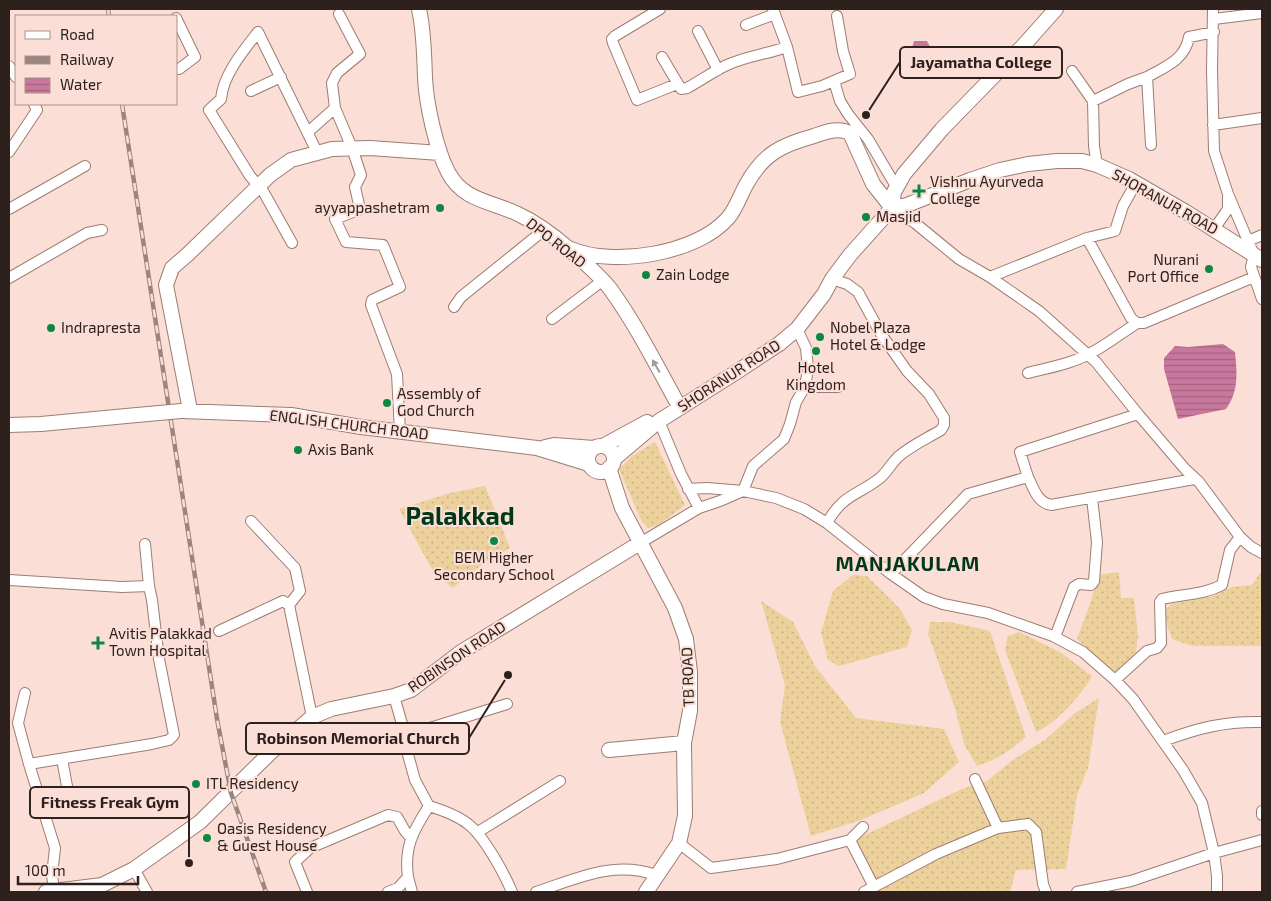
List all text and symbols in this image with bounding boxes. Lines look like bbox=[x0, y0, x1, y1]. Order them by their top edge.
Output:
legend bbox=[15, 15, 178, 105]
text: Road bbox=[60, 25, 95, 43]
callout: Jayamatha College bbox=[900, 47, 1062, 78]
text: Railway bbox=[60, 50, 114, 68]
text: Jayamatha College bbox=[910, 52, 1052, 72]
text: Water bbox=[60, 75, 102, 93]
street label: SHORANUR ROAD bbox=[1109, 164, 1222, 238]
place label: Vishnu Ayurveda College bbox=[930, 172, 1044, 207]
marker: Vishnu Ayurveda College bbox=[912, 184, 926, 198]
place label: ayyappashetram bbox=[315, 198, 430, 216]
marker: ayyappashetram bbox=[434, 202, 446, 214]
place label: Masjid bbox=[876, 207, 921, 226]
marker: Masjid bbox=[860, 211, 872, 223]
street label: DPO ROAD bbox=[523, 213, 590, 271]
place label: Nurani Port Office bbox=[1127, 250, 1199, 285]
marker: Nurani Port Office bbox=[1203, 263, 1215, 275]
place label: Zain Lodge bbox=[656, 265, 730, 283]
marker: Zain Lodge bbox=[640, 269, 652, 281]
place label: Indrapresta bbox=[61, 318, 141, 336]
place label: Nobel Plaza Hotel & Lodge bbox=[830, 318, 926, 353]
marker: Indrapresta bbox=[45, 322, 57, 334]
marker: Nobel Plaza Hotel & Lodge bbox=[814, 331, 826, 343]
street label: SHORANUR ROAD bbox=[674, 335, 783, 415]
marker: Hotel Kingdom bbox=[810, 345, 822, 357]
place label: Hotel Kingdom bbox=[786, 358, 846, 393]
one-way arrow bbox=[652, 359, 661, 372]
place label: Assembly of God Church bbox=[397, 384, 481, 419]
marker: Assembly of God Church bbox=[381, 397, 393, 409]
street label: ENGLISH CHURCH ROAD bbox=[269, 405, 430, 443]
place label: Axis Bank bbox=[308, 440, 374, 458]
marker: Axis Bank bbox=[292, 444, 304, 456]
district label: Palakkad bbox=[405, 500, 515, 530]
marker: BEM Higher Secondary School bbox=[488, 535, 500, 547]
place label: BEM Higher Secondary School bbox=[434, 548, 555, 583]
district label: MANJAKULAM bbox=[836, 551, 980, 575]
street label: ROBINSON ROAD bbox=[404, 617, 509, 696]
place label: Avitis Palakkad Town Hospital bbox=[109, 624, 212, 659]
marker: Avitis Palakkad Town Hospital bbox=[91, 636, 105, 650]
street label: TB ROAD bbox=[677, 647, 697, 707]
callout: Robinson Memorial Church bbox=[246, 723, 469, 754]
text: Robinson Memorial Church bbox=[256, 728, 460, 747]
place label: ITL Residency bbox=[206, 774, 299, 792]
marker: ITL Residency bbox=[190, 778, 202, 790]
callout: Fitness Freak Gym bbox=[30, 787, 189, 818]
text: Fitness Freak Gym bbox=[41, 792, 179, 812]
place label: Oasis Residency & Guest House bbox=[217, 819, 327, 854]
marker: Oasis Residency & Guest House bbox=[201, 832, 213, 844]
scale bar bbox=[18, 854, 138, 886]
text: 100 m bbox=[25, 861, 66, 879]

